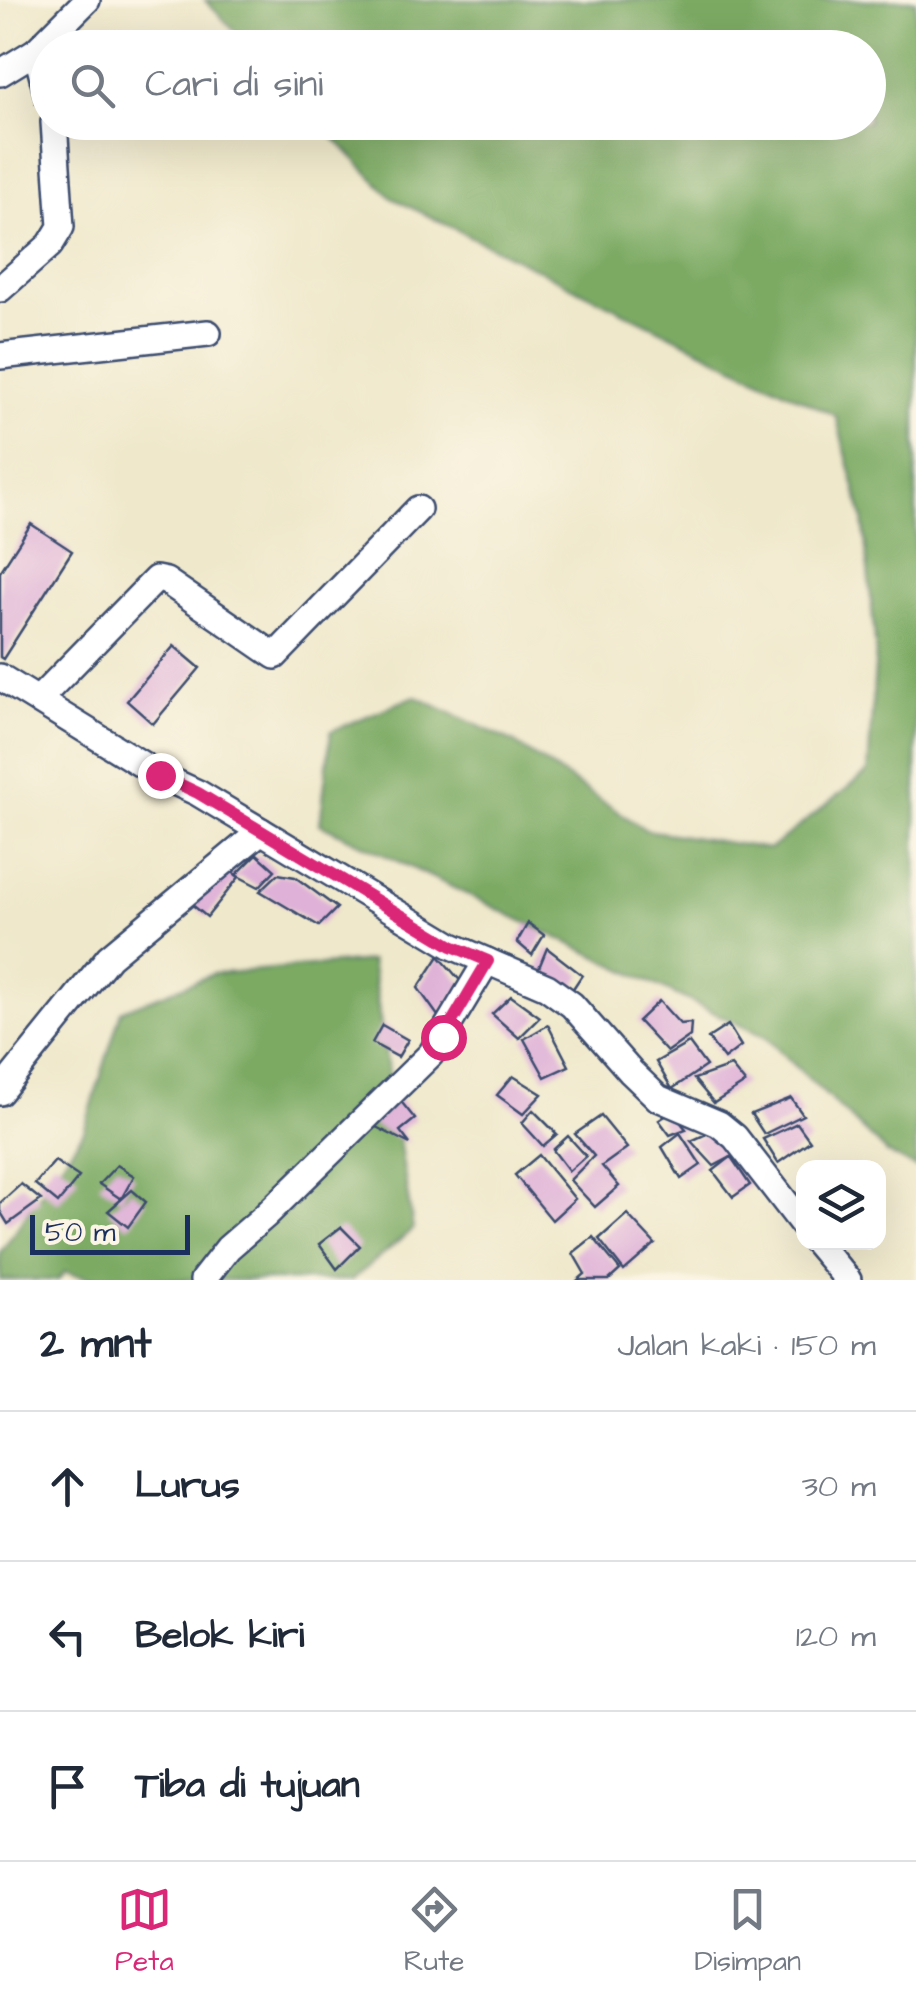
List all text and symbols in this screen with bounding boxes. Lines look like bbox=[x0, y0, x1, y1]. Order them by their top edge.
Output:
search box bbox=[30, 30, 886, 140]
icon: search bbox=[65, 58, 120, 113]
text: Cari di sini bbox=[145, 59, 323, 111]
route end bbox=[138, 753, 184, 799]
route start bbox=[421, 1015, 467, 1061]
map controls bbox=[796, 1160, 886, 1250]
button: layers bbox=[796, 1160, 886, 1250]
scale bar bbox=[30, 1210, 190, 1254]
text: 50 m bbox=[45, 1213, 116, 1252]
text: 2 mnt bbox=[40, 1316, 152, 1374]
text: Jalan kaki · 150 m bbox=[617, 1323, 876, 1368]
icon: ahead bbox=[40, 1459, 95, 1514]
text: Lurus bbox=[135, 1460, 240, 1512]
text: 30 m bbox=[802, 1464, 876, 1509]
icon: left bbox=[40, 1609, 95, 1664]
text: Belok kiri bbox=[135, 1610, 304, 1662]
text: 120 m bbox=[796, 1614, 876, 1659]
icon: arrive bbox=[40, 1759, 95, 1814]
text: Tiba di tujuan bbox=[135, 1760, 360, 1812]
tab: Peta bbox=[115, 1882, 174, 1981]
tab: Rute bbox=[404, 1882, 464, 1981]
tab: Disimpan bbox=[695, 1882, 801, 1981]

